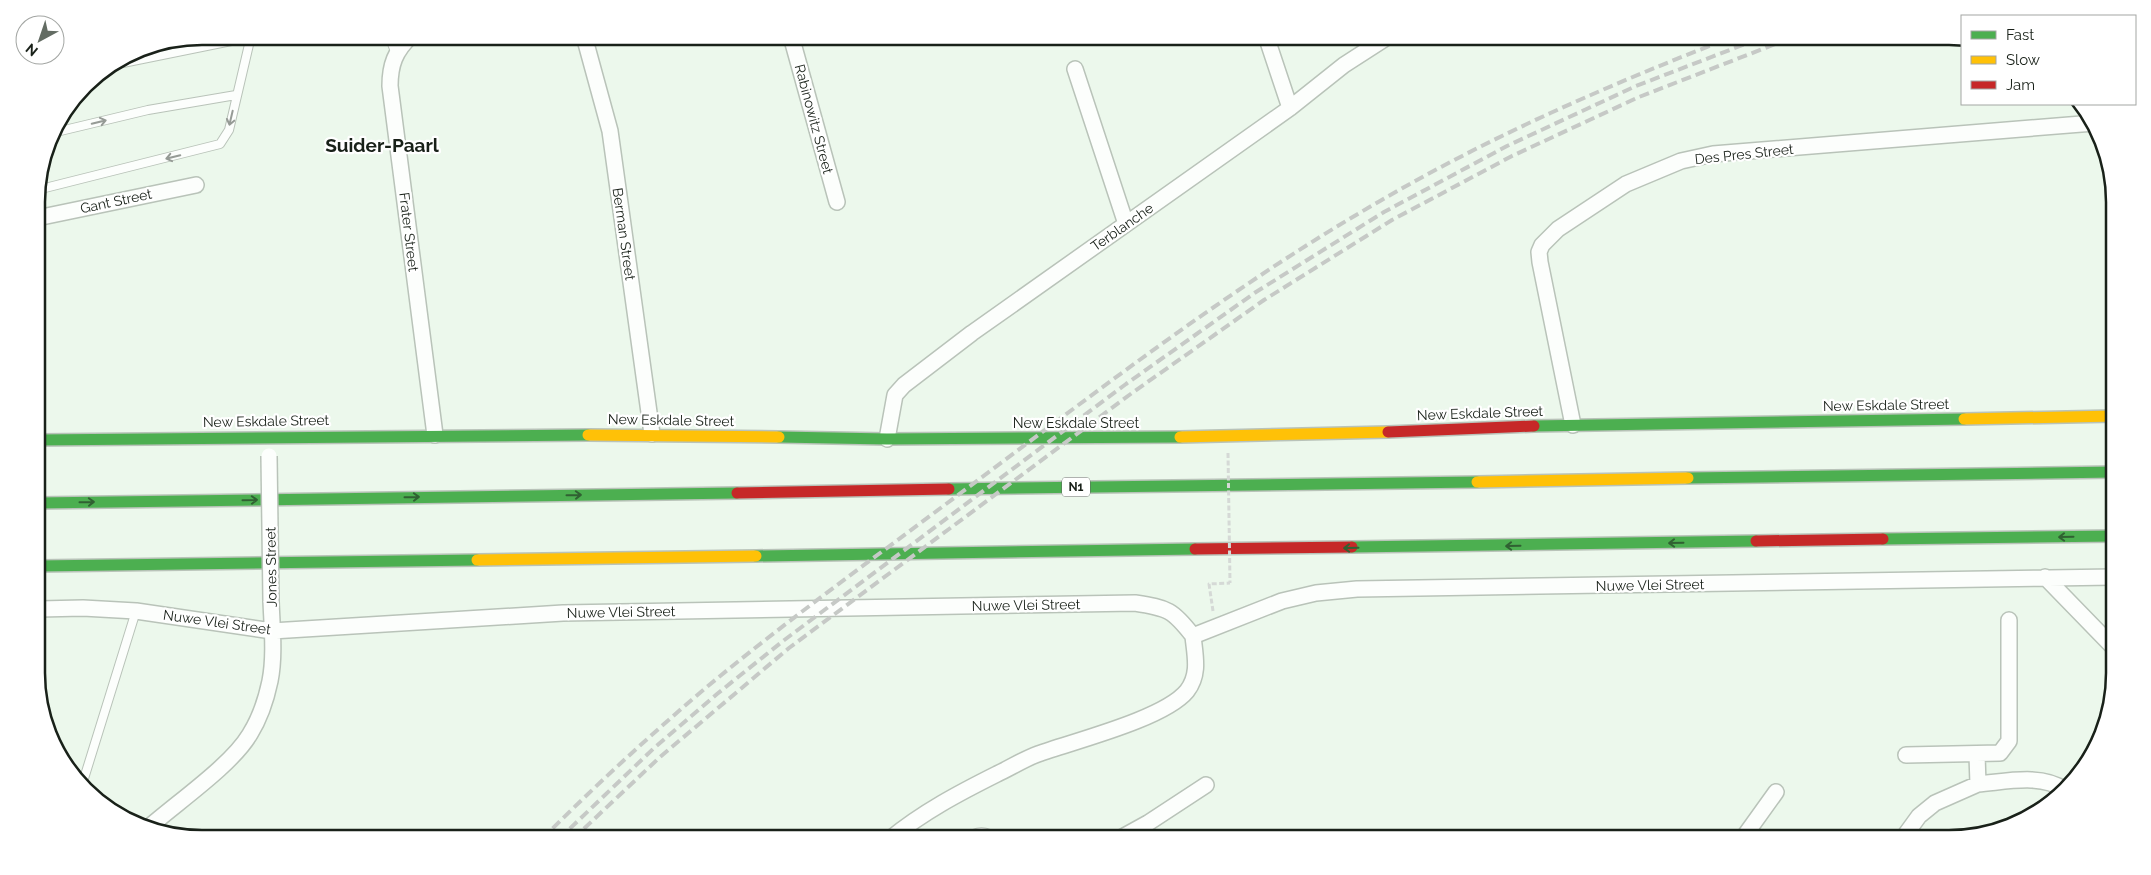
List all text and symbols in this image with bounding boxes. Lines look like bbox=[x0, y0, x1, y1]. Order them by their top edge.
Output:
north arrow bbox=[15, 15, 65, 65]
legend bbox=[1961, 15, 2136, 105]
text: Fast bbox=[2006, 26, 2034, 44]
text: N bbox=[22, 40, 41, 60]
text: Slow bbox=[2006, 51, 2040, 69]
street label: Rabinowitz Street bbox=[792, 62, 836, 176]
text: Jam bbox=[2006, 76, 2035, 94]
one-way arrow bbox=[226, 109, 235, 125]
one-way arrow bbox=[91, 117, 107, 126]
district label: Suider-Paarl bbox=[325, 134, 440, 156]
street label: Des Pres Street bbox=[1694, 141, 1795, 167]
one-way arrow bbox=[165, 153, 181, 162]
street label: Gant Street bbox=[79, 186, 154, 216]
street label: Berman Street bbox=[610, 187, 638, 282]
street label: Frater Street bbox=[396, 191, 422, 273]
street label: Terblanche bbox=[1088, 200, 1156, 254]
street label: New Eskdale Street bbox=[1823, 396, 1950, 414]
street label: New Eskdale Street bbox=[1417, 403, 1544, 423]
street label: New Eskdale Street bbox=[608, 411, 735, 429]
street label: New Eskdale Street bbox=[203, 412, 330, 430]
street label: New Eskdale Street bbox=[1013, 415, 1139, 431]
road number: N1 bbox=[1062, 478, 1090, 497]
one-way arrow bbox=[566, 490, 582, 500]
one-way arrow bbox=[404, 492, 420, 502]
one-way arrow bbox=[241, 495, 257, 505]
one-way arrow bbox=[78, 497, 95, 507]
street label: Jones Street bbox=[262, 526, 280, 607]
one-way arrow bbox=[2058, 532, 2074, 542]
one-way arrow bbox=[1668, 538, 1684, 548]
one-way arrow bbox=[1505, 541, 1521, 550]
one-way arrow bbox=[1343, 543, 1359, 553]
street label: Nuwe Vlei Street bbox=[1596, 576, 1705, 594]
street label: Nuwe Vlei Street bbox=[972, 596, 1081, 614]
street label: Nuwe Vlei Street bbox=[567, 603, 676, 621]
street label: Nuwe Vlei Street bbox=[162, 607, 272, 638]

